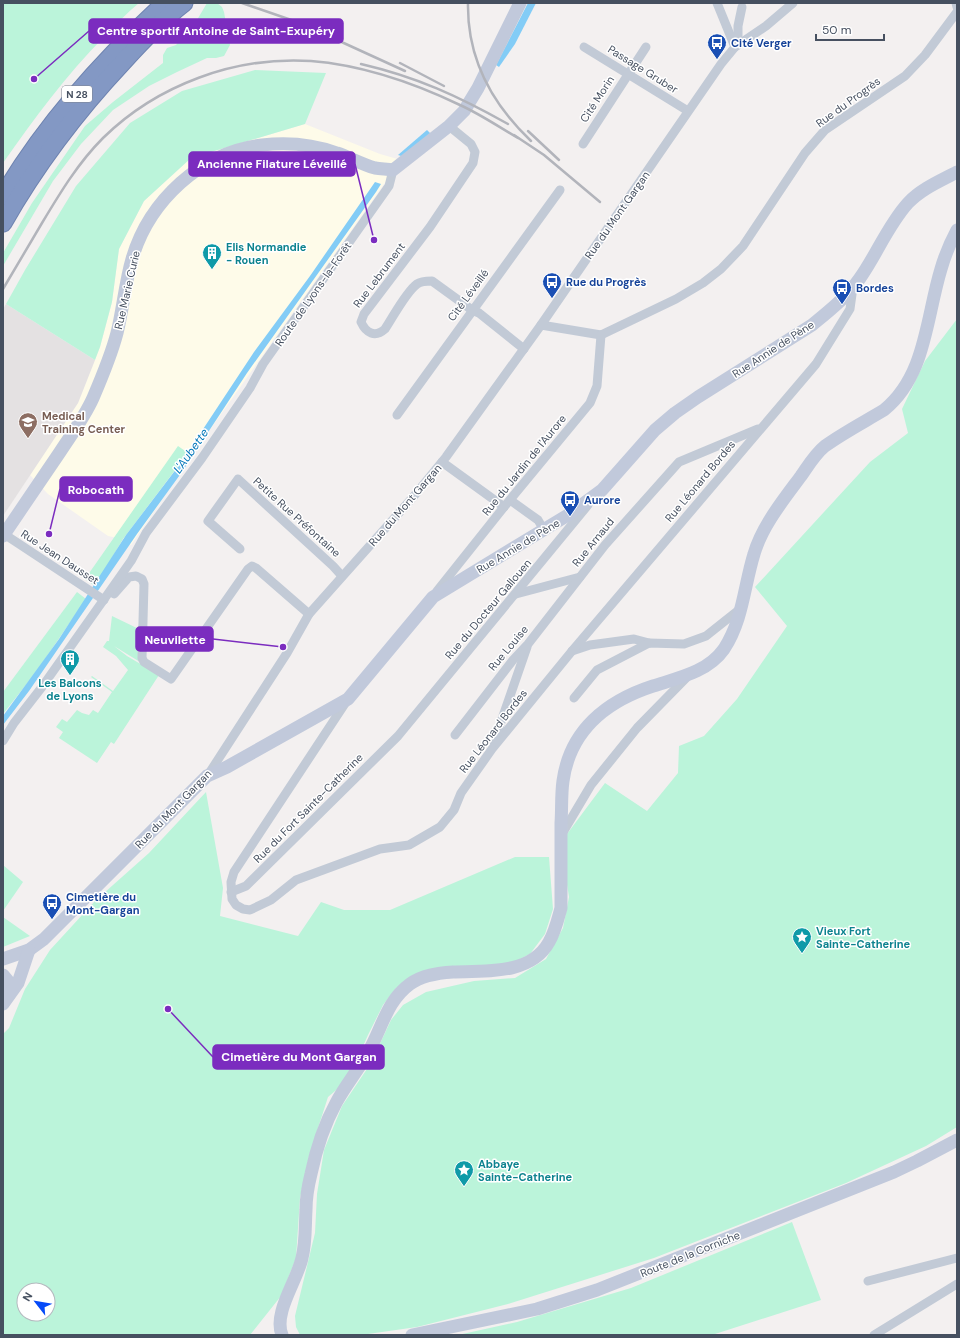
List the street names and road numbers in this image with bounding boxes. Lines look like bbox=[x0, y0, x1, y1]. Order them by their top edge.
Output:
street label: Passage Gruber bbox=[605, 42, 681, 96]
street label: Cité Morin bbox=[577, 73, 617, 125]
street label: Rue du Progrès bbox=[813, 74, 883, 130]
road number: N 28 bbox=[62, 86, 92, 102]
street label: Rue du Mont Gargan bbox=[581, 168, 653, 262]
street label: Route de Lyons-la-Forêt bbox=[272, 239, 354, 349]
street label: Rue Lebrument bbox=[350, 240, 408, 310]
street label: Rue Marie Curie bbox=[111, 249, 143, 331]
street label: Cité Léveillé bbox=[444, 266, 492, 324]
street label: Rue Annie de Pène bbox=[729, 317, 817, 381]
street label: Rue du Jardin de l'Aurore bbox=[479, 412, 569, 518]
street label: Rue Léonard Bordes bbox=[662, 437, 738, 525]
street label: Rue du Mont Gargan bbox=[366, 461, 444, 549]
street label: Petite Rue Préfontaine bbox=[250, 474, 344, 560]
street label: Rue Arnaud bbox=[569, 515, 617, 569]
street label: Rue Annie de Pène bbox=[474, 516, 562, 576]
street label: Rue Jean Dausset bbox=[18, 527, 102, 587]
street label: Rue du Docteur Gallouen bbox=[442, 556, 534, 662]
street label: Rue Louise bbox=[485, 623, 531, 673]
street label: Rue Léonard Bordes bbox=[456, 686, 530, 776]
street label: Rue du Fort Sainte-Catherine bbox=[250, 750, 366, 866]
street label: Rue du Mont Gargan bbox=[132, 767, 214, 851]
street label: Route de la Corniche bbox=[638, 1228, 742, 1280]

